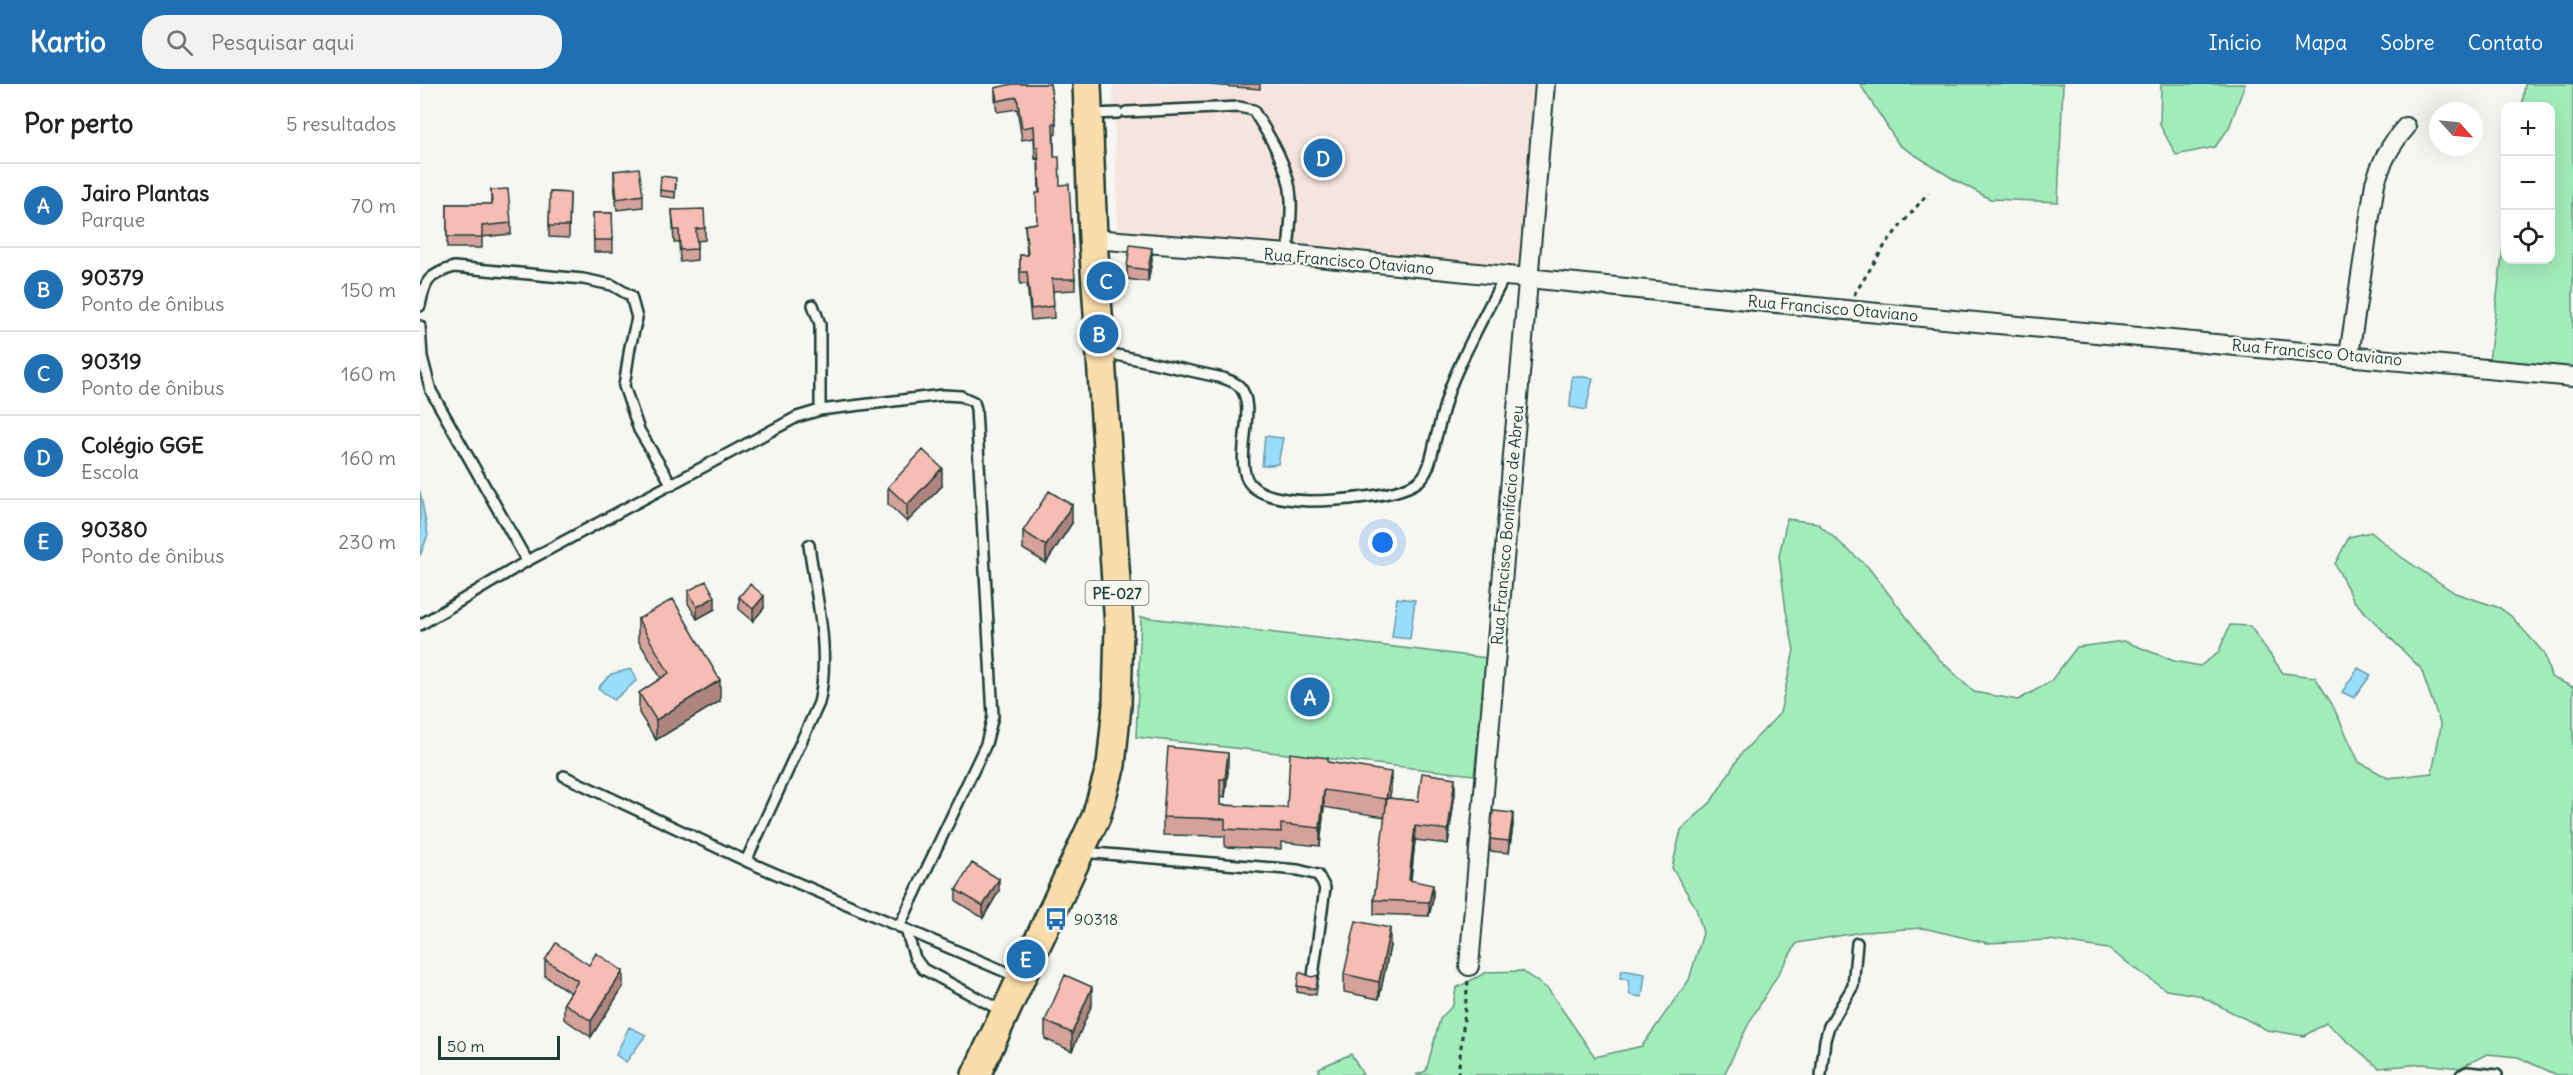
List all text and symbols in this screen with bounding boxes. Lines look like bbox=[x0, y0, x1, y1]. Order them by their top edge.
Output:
search box bbox=[142, 15, 562, 69]
text: Kartio bbox=[30, 24, 106, 60]
icon: search bbox=[163, 26, 196, 59]
text: Pesquisar aqui bbox=[211, 28, 354, 56]
text: Início bbox=[2208, 29, 2262, 56]
text: Mapa bbox=[2295, 29, 2347, 56]
text: Sobre bbox=[2380, 29, 2435, 56]
text: Contato bbox=[2468, 29, 2543, 56]
north arrow bbox=[2429, 102, 2483, 156]
map controls bbox=[2501, 102, 2555, 264]
button: + bbox=[2501, 102, 2555, 156]
text: Por perto bbox=[24, 107, 133, 140]
text: 5 resultados bbox=[286, 111, 396, 136]
pin: D bbox=[1304, 136, 1342, 181]
button: − bbox=[2501, 156, 2555, 210]
text: Jairo Plantas bbox=[81, 179, 209, 207]
text: A bbox=[37, 193, 50, 218]
text: 70 m bbox=[351, 193, 396, 218]
text: Parque bbox=[81, 207, 145, 232]
button: locate bbox=[2501, 210, 2555, 264]
street label: Rua Francisco Otaviano bbox=[1263, 244, 1435, 278]
pin: C bbox=[1086, 258, 1126, 304]
text: 90379 bbox=[81, 263, 144, 291]
text: B bbox=[37, 277, 50, 302]
text: 150 m bbox=[341, 277, 396, 302]
text: Ponto de ônibus bbox=[81, 291, 224, 316]
street label: Rua Francisco Otaviano bbox=[1747, 291, 1919, 325]
pin: B bbox=[1080, 312, 1118, 356]
street label: Rua Francisco Otaviano bbox=[2231, 335, 2403, 369]
text: 90319 bbox=[81, 347, 142, 375]
text: C bbox=[37, 361, 50, 386]
text: 160 m bbox=[341, 361, 396, 386]
text: Ponto de ônibus bbox=[81, 375, 224, 400]
street label: Rua Francisco Bonifácio de Abreu bbox=[1487, 404, 1527, 646]
text: Colégio GGE bbox=[81, 431, 204, 459]
text: D bbox=[36, 445, 51, 470]
text: 160 m bbox=[341, 445, 396, 470]
text: Escola bbox=[81, 459, 139, 484]
text: 90380 bbox=[81, 515, 148, 543]
your location bbox=[1368, 528, 1397, 557]
text: E bbox=[38, 529, 49, 554]
text: 230 m bbox=[338, 529, 396, 554]
text: Ponto de ônibus bbox=[81, 543, 224, 568]
road number: PE-027 bbox=[1086, 581, 1148, 605]
pin: A bbox=[1290, 674, 1330, 720]
bus stop icon: 90318 bbox=[1043, 906, 1069, 932]
place label: 90318 bbox=[1074, 909, 1118, 929]
pin: E bbox=[1006, 936, 1046, 982]
scale bar bbox=[438, 1033, 560, 1060]
text: 50 m bbox=[447, 1036, 485, 1056]

